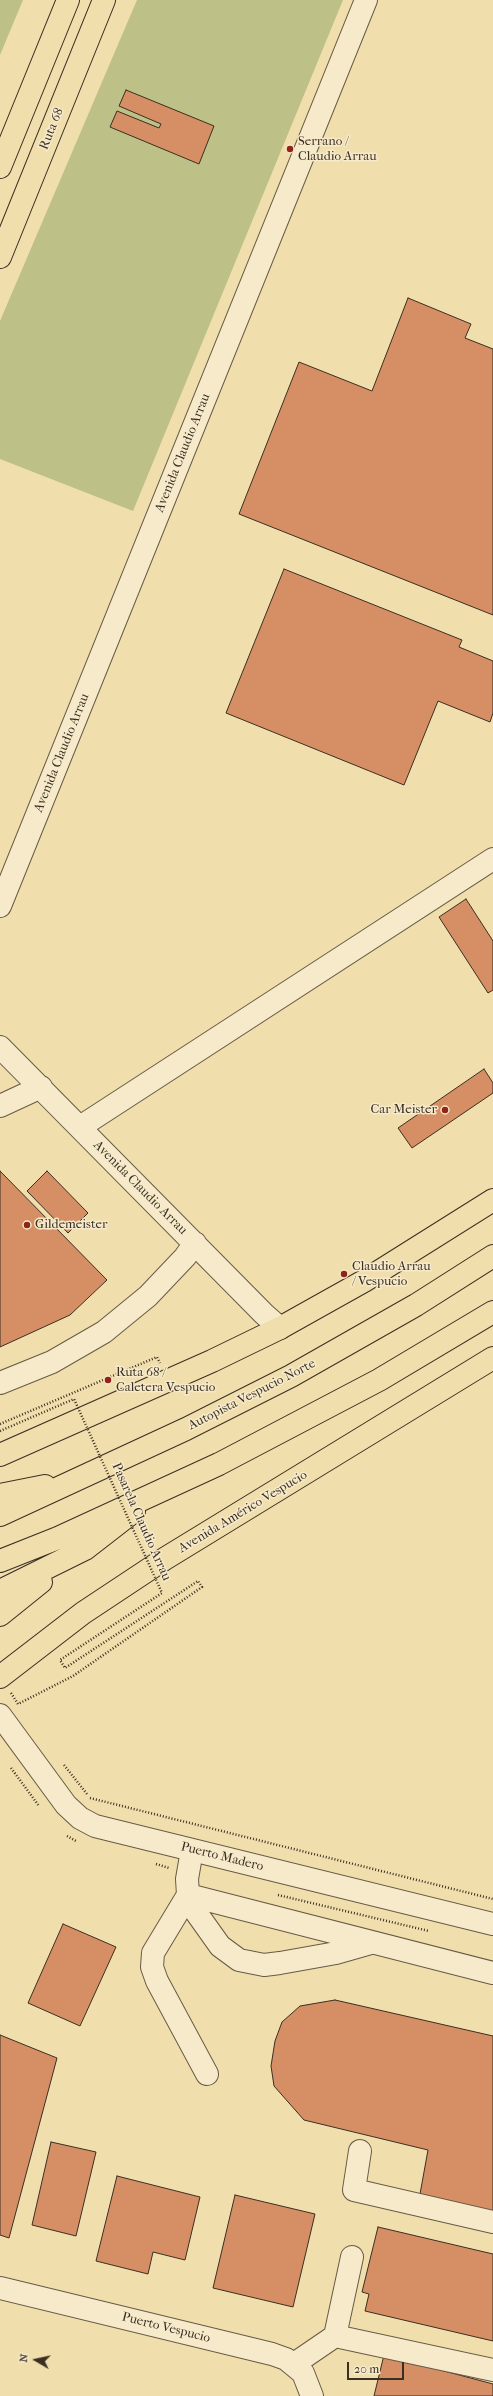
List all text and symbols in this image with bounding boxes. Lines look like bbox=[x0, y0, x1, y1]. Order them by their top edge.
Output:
street label: Ruta 68 bbox=[37, 106, 67, 152]
place label: Serrano / Claudio Arrau bbox=[298, 134, 377, 165]
marker: Serrano / Claudio Arrau bbox=[285, 144, 295, 154]
street label: Avenida Claudio Arrau bbox=[152, 391, 214, 515]
street label: Avenida Claudio Arrau bbox=[31, 691, 93, 815]
place label: Car Meister bbox=[371, 1102, 437, 1118]
marker: Car Meister bbox=[440, 1105, 450, 1115]
street label: Avenida Claudio Arrau bbox=[90, 1138, 190, 1238]
place label: Gildemeister bbox=[35, 1217, 107, 1233]
marker: Gildemeister bbox=[22, 1220, 32, 1230]
place label: Claudio Arrau / Vespucio bbox=[352, 1259, 431, 1290]
marker: Claudio Arrau / Vespucio bbox=[339, 1269, 349, 1279]
street label: Autopista Vespucio Norte bbox=[186, 1356, 318, 1434]
place label: Ruta 68 / Caletera Vespucio bbox=[116, 1365, 215, 1396]
marker: Ruta 68 / Caletera Vespucio bbox=[103, 1375, 113, 1385]
street label: Pasarela Claudio Arrau bbox=[108, 1461, 174, 1583]
street label: Avenida Américo Vespucio bbox=[176, 1467, 310, 1557]
street label: Puerto Madero bbox=[179, 1839, 265, 1875]
street label: Puerto Vespucio bbox=[120, 2309, 212, 2347]
north arrow bbox=[16, 2340, 56, 2380]
text: N bbox=[17, 2353, 31, 2363]
scale bar bbox=[349, 2354, 406, 2380]
text: 20 m bbox=[354, 2362, 379, 2376]

